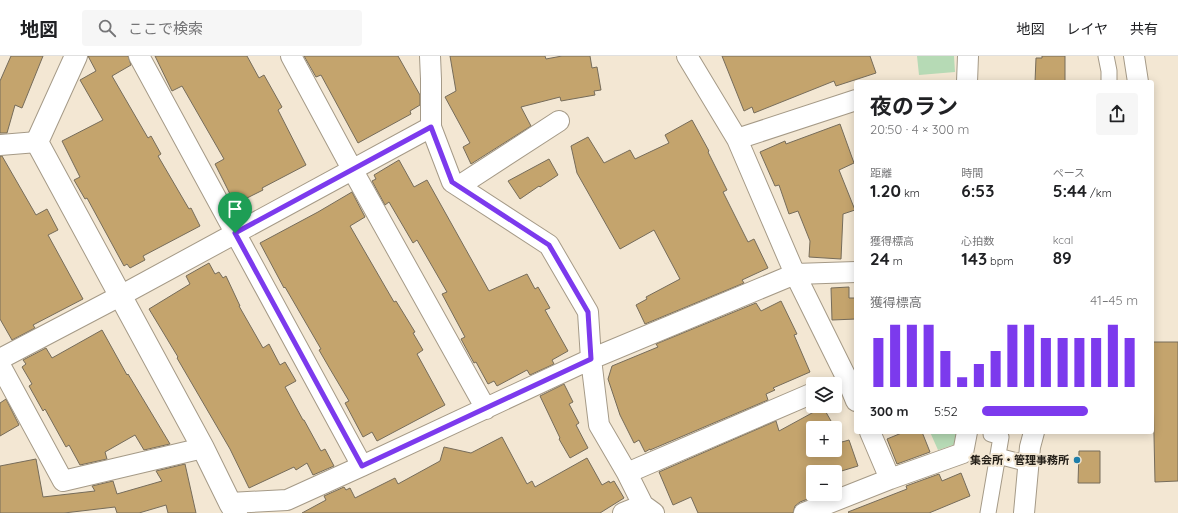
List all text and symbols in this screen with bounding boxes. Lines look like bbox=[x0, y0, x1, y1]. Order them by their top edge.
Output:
search box bbox=[82, 10, 362, 46]
text: 地図 bbox=[20, 17, 58, 41]
icon: search bbox=[96, 17, 118, 39]
text: ここで検索 bbox=[128, 19, 203, 38]
text: 地図 bbox=[1016, 20, 1044, 38]
text: レイヤ bbox=[1066, 20, 1108, 38]
text: 共有 bbox=[1130, 20, 1158, 38]
text: 夜のラン bbox=[870, 92, 958, 120]
button: share bbox=[1096, 93, 1138, 135]
text: 20:50 · 4 × 300 m bbox=[870, 121, 969, 137]
text: 距離 bbox=[870, 166, 892, 180]
text: 時間 bbox=[961, 166, 983, 180]
text: ペース bbox=[1053, 166, 1085, 180]
text: 1.20 bbox=[870, 180, 901, 201]
text: 6:53 bbox=[961, 180, 994, 201]
text: 5:44 bbox=[1053, 180, 1087, 201]
text: km bbox=[901, 186, 920, 200]
text: /km bbox=[1087, 186, 1112, 200]
pin bbox=[218, 192, 252, 233]
icon: arrive bbox=[224, 198, 246, 220]
text: kcal bbox=[1053, 233, 1073, 247]
text: 獲得標高 bbox=[870, 234, 914, 248]
text: 心拍数 bbox=[961, 234, 994, 248]
text: 89 bbox=[1053, 247, 1072, 268]
text: 24 bbox=[870, 248, 890, 269]
text: 143 bbox=[961, 248, 987, 269]
text: m bbox=[890, 254, 903, 268]
text: bpm bbox=[987, 254, 1013, 268]
text: 41–45 m bbox=[1090, 292, 1138, 308]
text: 獲得標高 bbox=[870, 294, 922, 310]
map controls bbox=[806, 377, 842, 501]
button: layers bbox=[806, 377, 842, 413]
text: 300 m bbox=[870, 403, 909, 419]
text: 5:52 bbox=[934, 403, 958, 419]
button: + bbox=[806, 421, 842, 457]
place label: 集会所・管理事務所 bbox=[970, 453, 1069, 467]
marker: 集会所・管理事務所 bbox=[1072, 455, 1082, 465]
button: − bbox=[806, 465, 842, 501]

